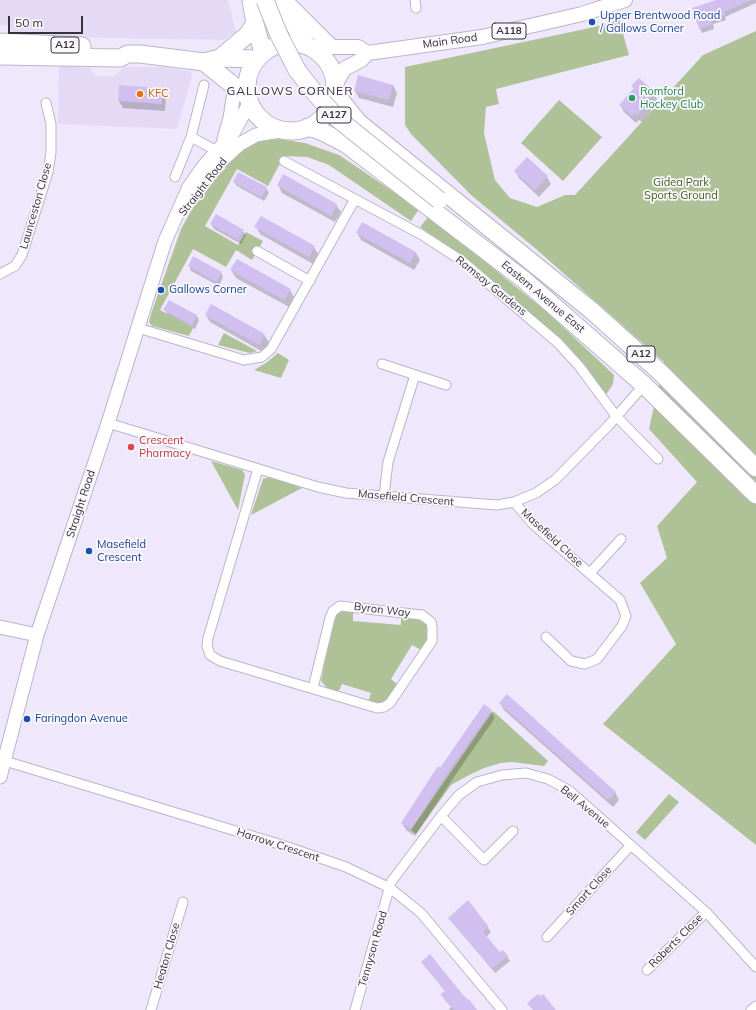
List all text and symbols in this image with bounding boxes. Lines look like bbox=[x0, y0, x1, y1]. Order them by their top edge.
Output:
scale bar bbox=[10, 8, 85, 34]
place label: Upper Brentwood Road / Gallows Corner bbox=[600, 9, 720, 35]
text: 50 m bbox=[15, 15, 43, 30]
marker: Upper Brentwood Road / Gallows Corner bbox=[587, 17, 597, 27]
road number: A118 bbox=[492, 23, 526, 39]
street label: Main Road bbox=[422, 31, 478, 51]
road number: A12 bbox=[51, 37, 79, 53]
district label: GALLOWS CORNER bbox=[227, 84, 353, 98]
place label: Romford Hockey Club bbox=[640, 85, 703, 111]
place label: KFC bbox=[148, 87, 168, 101]
marker: KFC bbox=[135, 89, 145, 99]
marker: Romford Hockey Club bbox=[627, 93, 637, 103]
road number: A127 bbox=[317, 107, 351, 123]
street label: Straight Road bbox=[176, 155, 230, 219]
street label: Launceston Close bbox=[17, 161, 55, 251]
park label: Gidea Park Sports Ground bbox=[644, 176, 718, 202]
street label: Ramsay Gardens bbox=[453, 253, 529, 319]
street label: Eastern Avenue East bbox=[499, 258, 587, 336]
place label: Gallows Corner bbox=[169, 283, 247, 297]
marker: Gallows Corner bbox=[156, 285, 166, 295]
road number: A12 bbox=[627, 346, 655, 362]
place label: Crescent Pharmacy bbox=[139, 434, 191, 460]
marker: Crescent Pharmacy bbox=[126, 442, 136, 452]
street label: Straight Road bbox=[64, 468, 98, 540]
street label: Masefield Crescent bbox=[357, 487, 455, 509]
street label: Masefield Close bbox=[518, 506, 586, 570]
place label: Masefield Crescent bbox=[97, 538, 146, 564]
marker: Masefield Crescent bbox=[84, 546, 94, 556]
street label: Byron Way bbox=[353, 600, 411, 620]
place label: Faringdon Avenue bbox=[35, 712, 128, 726]
marker: Faringdon Avenue bbox=[22, 714, 32, 724]
street label: Bell Avenue bbox=[558, 783, 612, 831]
street label: Harrow Crescent bbox=[235, 825, 321, 865]
street label: Smart Close bbox=[563, 864, 615, 918]
street label: Tennyson Road bbox=[356, 910, 390, 988]
street label: Roberts Close bbox=[646, 911, 706, 971]
street label: Heaton Close bbox=[151, 921, 183, 991]

